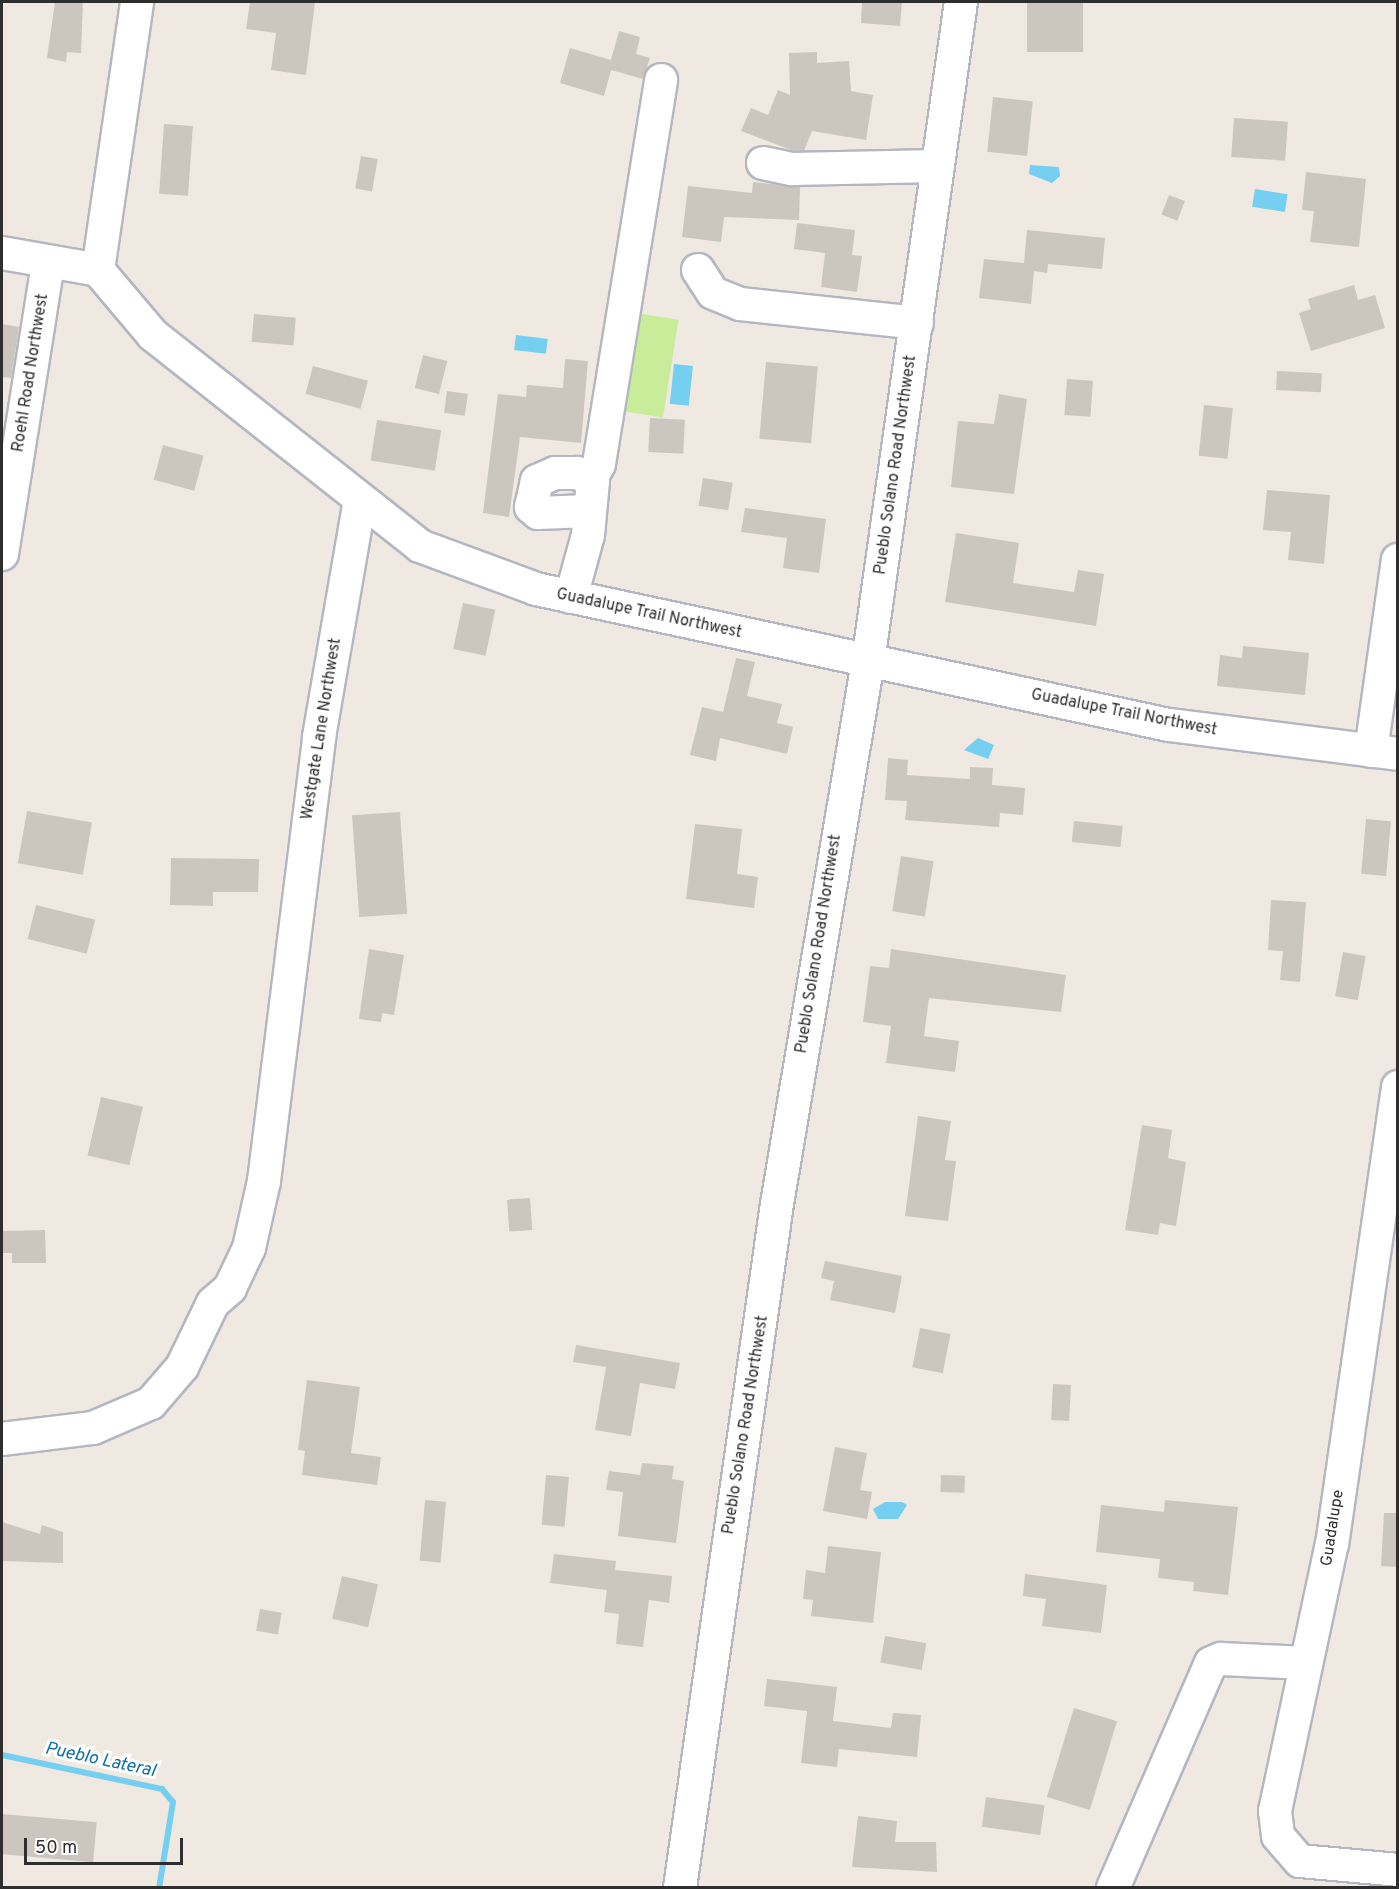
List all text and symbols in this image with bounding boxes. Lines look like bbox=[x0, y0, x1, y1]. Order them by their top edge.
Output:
street label: Roehl Road Northwest bbox=[9, 292, 53, 454]
street label: Pueblo Solano Road Northwest bbox=[871, 354, 921, 576]
street label: Guadalupe Trail Northwest bbox=[554, 585, 744, 643]
street label: Westgate Lane Northwest bbox=[298, 637, 346, 821]
street label: Guadalupe Trail Northwest bbox=[1029, 685, 1219, 741]
street label: Pueblo Solano Road Northwest bbox=[792, 833, 846, 1055]
street label: Pueblo Solano Road Northwest bbox=[719, 1314, 773, 1536]
street label: Guadalupe bbox=[1317, 1488, 1349, 1568]
water label: Pueblo Lateral bbox=[43, 1739, 157, 1783]
scale bar bbox=[27, 1826, 186, 1864]
text: 50 m bbox=[35, 1837, 77, 1860]

